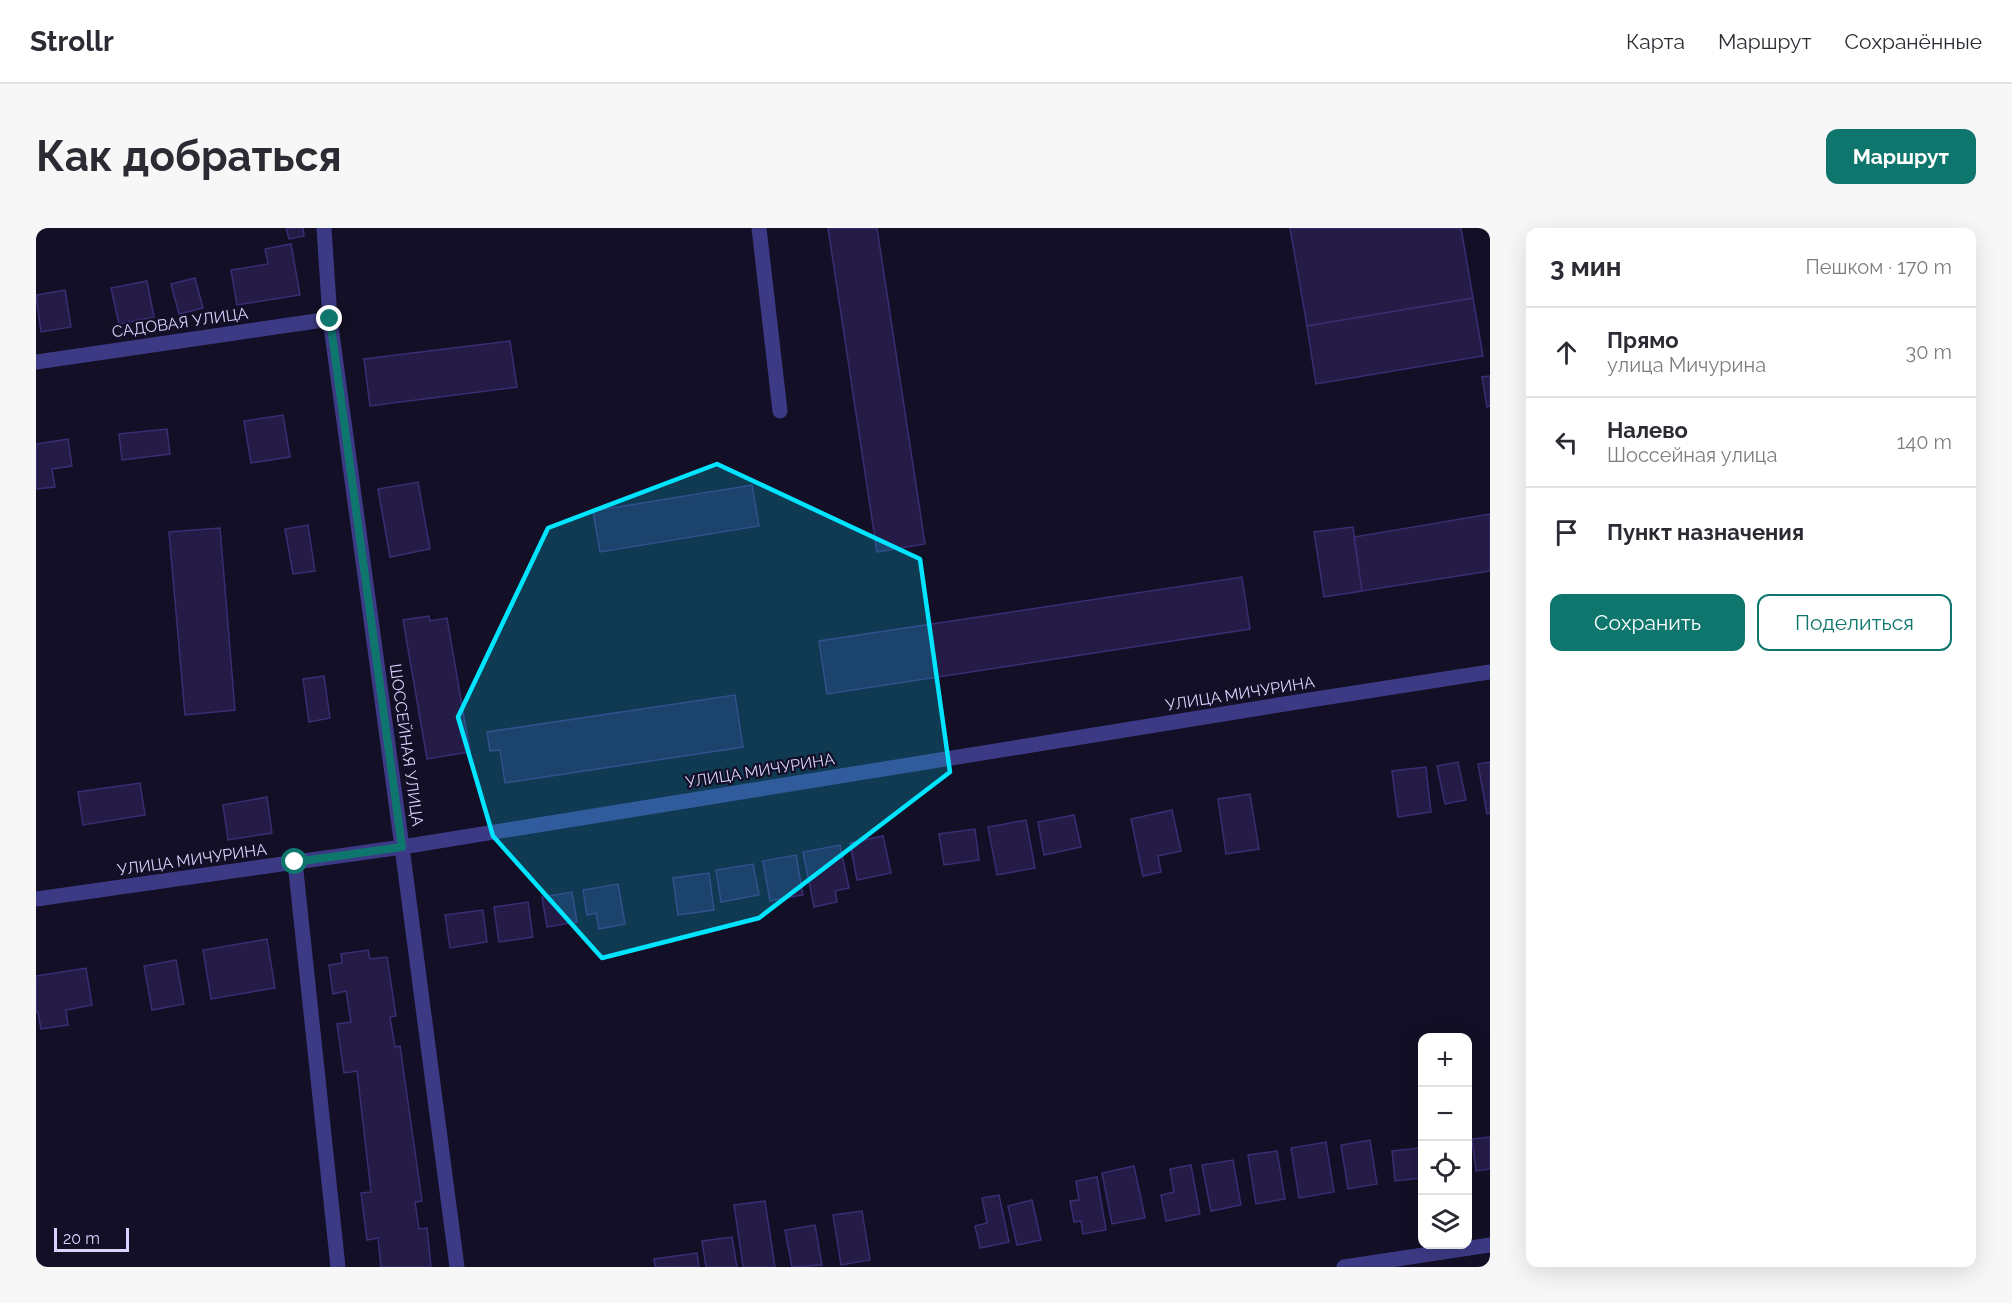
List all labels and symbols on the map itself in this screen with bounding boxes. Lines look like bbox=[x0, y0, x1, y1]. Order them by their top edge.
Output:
street label: САДОВАЯ УЛИЦА bbox=[111, 304, 250, 341]
route end bbox=[316, 305, 342, 331]
street label: ШОССЕЙНАЯ УЛИЦА bbox=[386, 663, 427, 828]
street label: УЛИЦА МИЧУРИНА bbox=[1164, 672, 1316, 715]
street label: УЛИЦА МИЧУРИНА bbox=[684, 749, 836, 792]
street label: УЛИЦА МИЧУРИНА bbox=[116, 840, 268, 879]
route start bbox=[281, 848, 307, 874]
scale bar bbox=[54, 1225, 129, 1252]

